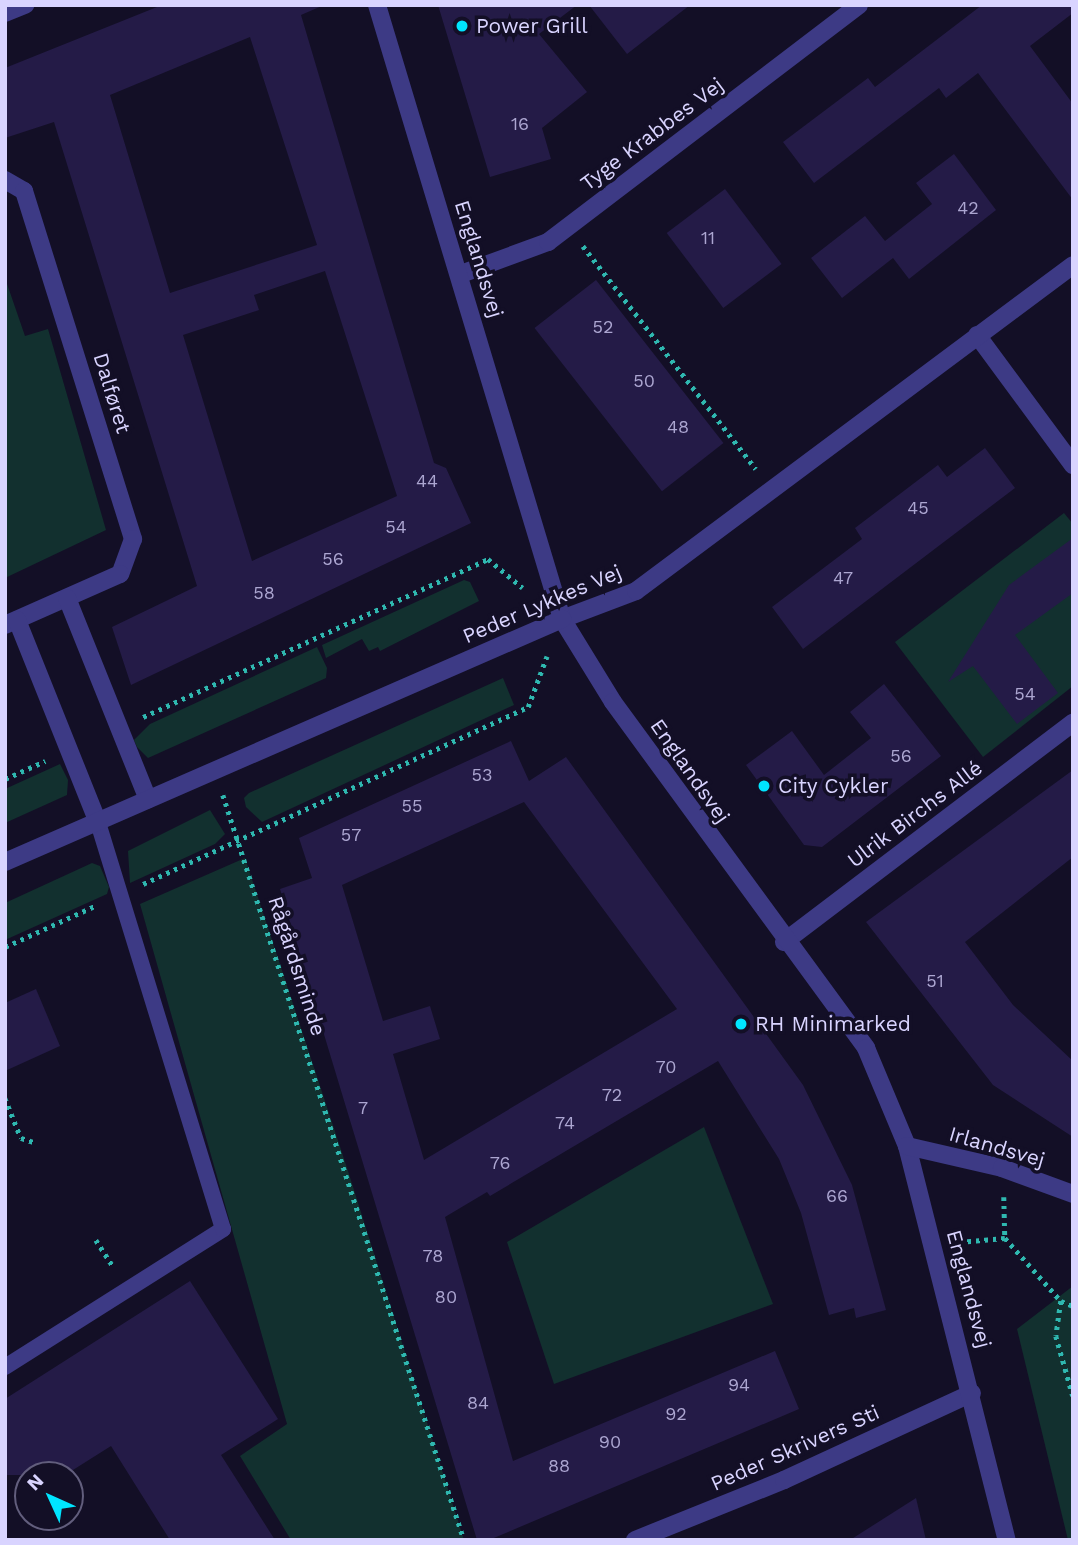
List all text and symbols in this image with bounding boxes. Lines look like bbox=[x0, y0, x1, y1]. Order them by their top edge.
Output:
place label: Power Grill bbox=[476, 13, 588, 39]
marker: Power Grill bbox=[454, 18, 470, 34]
street label: Tyge Krabbes Vej bbox=[575, 72, 729, 196]
house number: 16 bbox=[511, 113, 529, 135]
street label: Englandsvej bbox=[449, 197, 509, 321]
house number: 42 bbox=[957, 197, 979, 219]
house number: 11 bbox=[701, 227, 715, 249]
house number: 52 bbox=[593, 316, 613, 338]
street label: Dalføret bbox=[88, 350, 136, 436]
house number: 50 bbox=[633, 370, 655, 392]
house number: 48 bbox=[667, 416, 689, 438]
house number: 44 bbox=[416, 470, 438, 492]
house number: 45 bbox=[907, 497, 929, 519]
house number: 54 bbox=[385, 516, 407, 538]
house number: 56 bbox=[322, 548, 344, 570]
street label: Peder Lykkes Vej bbox=[458, 559, 626, 649]
house number: 47 bbox=[833, 567, 853, 589]
house number: 58 bbox=[253, 582, 275, 604]
house number: 54 bbox=[1014, 683, 1036, 705]
street label: Englandsvej bbox=[645, 714, 735, 828]
house number: 56 bbox=[890, 745, 912, 767]
street label: Ulrik Birchs Allé bbox=[842, 755, 988, 873]
house number: 53 bbox=[472, 764, 492, 786]
place label: City Cykler bbox=[778, 773, 889, 799]
marker: City Cykler bbox=[756, 778, 772, 794]
house number: 55 bbox=[402, 795, 422, 817]
house number: 57 bbox=[341, 824, 361, 846]
street label: Rågårdsminde bbox=[263, 893, 331, 1039]
house number: 51 bbox=[926, 970, 944, 992]
place label: RH Minimarked bbox=[755, 1011, 911, 1037]
marker: RH Minimarked bbox=[733, 1016, 749, 1032]
house number: 70 bbox=[656, 1056, 676, 1078]
house number: 72 bbox=[602, 1084, 622, 1106]
house number: 7 bbox=[358, 1097, 368, 1119]
house number: 74 bbox=[555, 1112, 575, 1134]
street label: Irlandsvej bbox=[946, 1121, 1048, 1173]
house number: 76 bbox=[490, 1152, 510, 1174]
house number: 66 bbox=[826, 1185, 848, 1207]
street label: Englandsvej bbox=[941, 1227, 997, 1351]
house number: 78 bbox=[423, 1245, 443, 1267]
house number: 80 bbox=[435, 1286, 457, 1308]
house number: 94 bbox=[728, 1374, 750, 1396]
house number: 84 bbox=[467, 1392, 489, 1414]
street label: Peder Skrivers Sti bbox=[707, 1399, 883, 1497]
house number: 92 bbox=[665, 1403, 687, 1425]
house number: 90 bbox=[599, 1431, 621, 1453]
house number: 88 bbox=[548, 1455, 570, 1477]
north arrow bbox=[14, 1461, 84, 1531]
text: N bbox=[22, 1469, 48, 1495]

